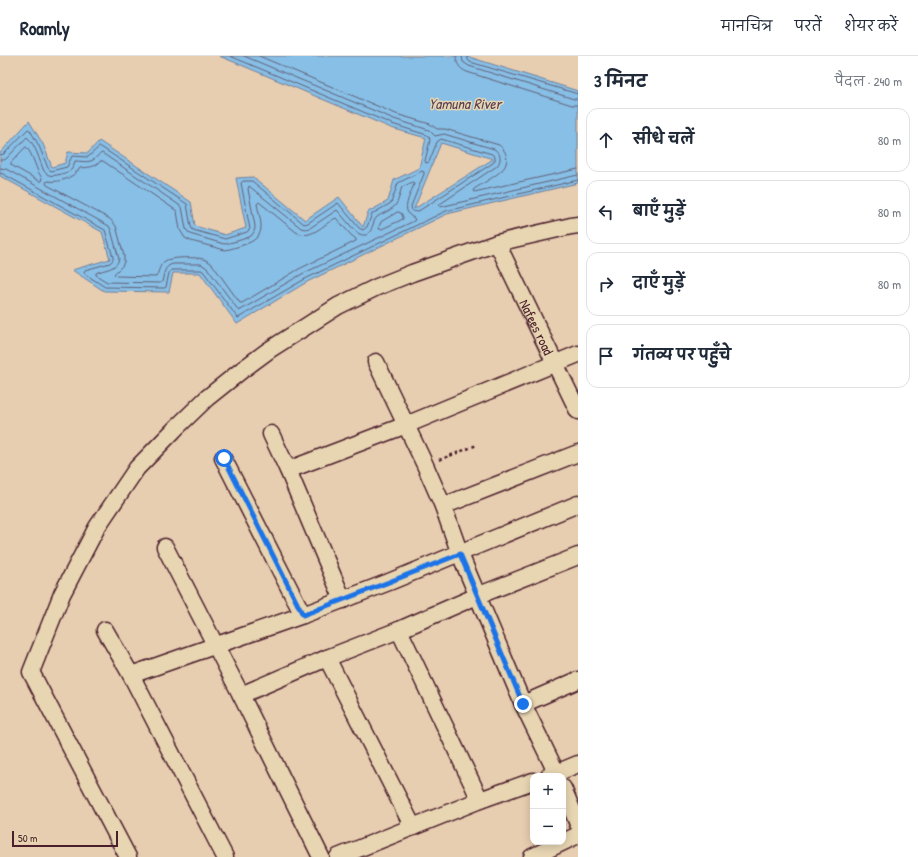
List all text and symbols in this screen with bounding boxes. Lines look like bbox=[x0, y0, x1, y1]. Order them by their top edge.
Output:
text: Roamly bbox=[20, 15, 70, 41]
text: मानचित्र bbox=[721, 16, 772, 35]
text: परतें bbox=[794, 16, 822, 35]
text: शेयर करें bbox=[844, 16, 898, 35]
text: 3 मिनट bbox=[594, 69, 647, 92]
text: पैदल · 240 m bbox=[835, 72, 902, 90]
water label: Yamuna River bbox=[429, 93, 504, 114]
text: सीधे चलें bbox=[633, 128, 694, 149]
icon: ahead bbox=[595, 129, 617, 151]
text: 80 m bbox=[878, 131, 901, 149]
text: बाएँ मुड़ें bbox=[633, 200, 685, 221]
icon: left bbox=[595, 201, 617, 223]
text: 80 m bbox=[878, 203, 901, 221]
text: दाएँ मुड़ें bbox=[633, 272, 685, 293]
icon: right bbox=[595, 273, 617, 295]
text: 80 m bbox=[878, 275, 901, 293]
street label: Nafees road bbox=[516, 296, 559, 358]
text: गंतव्य पर पहुँचे bbox=[633, 344, 731, 365]
icon: arrive bbox=[595, 345, 617, 367]
route start bbox=[215, 449, 233, 467]
route end bbox=[514, 695, 532, 713]
map controls bbox=[530, 773, 566, 845]
button: + bbox=[530, 773, 566, 809]
button: − bbox=[530, 809, 566, 845]
scale bar bbox=[12, 829, 118, 848]
text: 50 m bbox=[18, 831, 38, 845]

